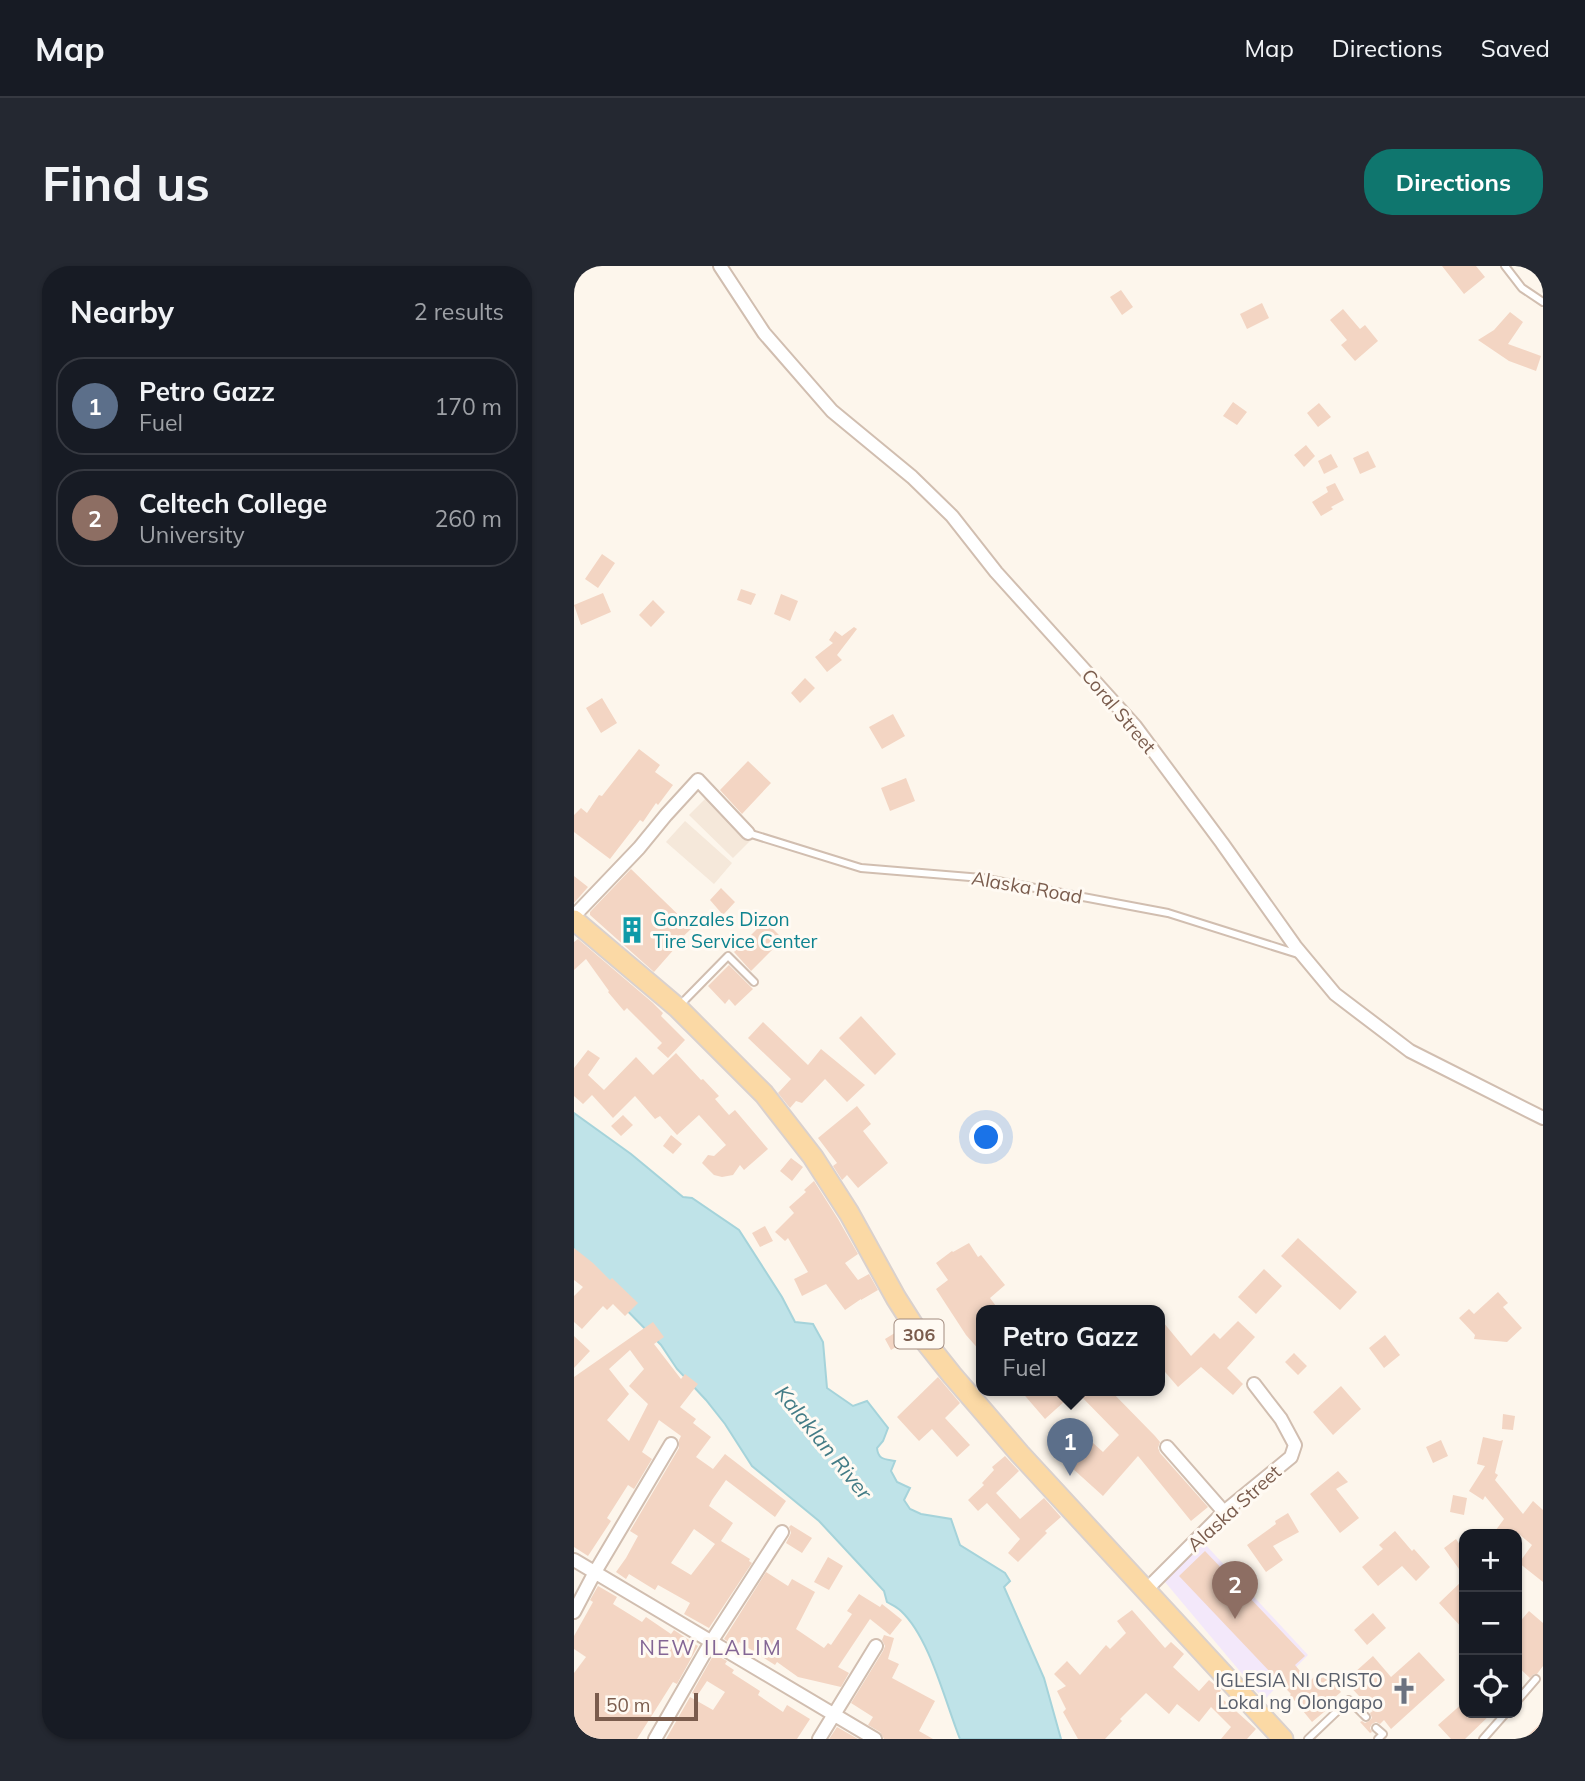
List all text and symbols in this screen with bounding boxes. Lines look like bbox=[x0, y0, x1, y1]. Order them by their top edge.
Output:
text: Map bbox=[35, 28, 105, 69]
text: Map bbox=[1244, 33, 1294, 63]
text: Directions bbox=[1332, 33, 1443, 63]
text: Saved bbox=[1481, 33, 1550, 63]
button: Directions bbox=[1364, 149, 1543, 215]
text: Find us bbox=[42, 152, 210, 213]
text: Nearby bbox=[70, 293, 174, 331]
text: 2 results bbox=[414, 297, 504, 326]
text: Petro Gazz bbox=[139, 375, 275, 408]
text: 1 bbox=[88, 392, 102, 421]
text: 170 m bbox=[434, 392, 502, 421]
text: Fuel bbox=[139, 408, 183, 437]
text: Celtech College bbox=[139, 487, 327, 520]
text: 2 bbox=[88, 504, 102, 533]
text: 260 m bbox=[434, 504, 502, 533]
text: University bbox=[139, 520, 245, 549]
street label: Coral Street bbox=[1077, 664, 1162, 759]
street label: Alaska Road bbox=[970, 865, 1084, 909]
place label: Gonzales Dizon Tire Service Center bbox=[653, 907, 818, 953]
building icon: Gonzales Dizon Tire Service Center bbox=[617, 915, 647, 945]
your location bbox=[969, 1120, 1003, 1154]
popup bbox=[976, 1305, 1165, 1396]
road number: 306 bbox=[894, 1320, 944, 1349]
text: Petro Gazz bbox=[1003, 1320, 1138, 1353]
text: Fuel bbox=[1003, 1353, 1046, 1382]
water label: Kalaklan River bbox=[770, 1380, 879, 1505]
pin: 1 bbox=[1047, 1418, 1093, 1476]
street label: Alaska Street bbox=[1182, 1459, 1286, 1556]
map controls bbox=[1459, 1529, 1522, 1718]
button: + bbox=[1459, 1529, 1522, 1592]
pin: 2 bbox=[1212, 1561, 1258, 1619]
button: − bbox=[1459, 1592, 1522, 1655]
district label: NEW ILALIM bbox=[639, 1634, 783, 1660]
button: locate bbox=[1459, 1655, 1522, 1718]
place label: IGLESIA NI CRISTO Lokal ng Olongapo bbox=[1215, 1668, 1383, 1714]
church icon: IGLESIA NI CRISTO Lokal ng Olongapo bbox=[1389, 1676, 1419, 1706]
scale bar bbox=[595, 1690, 698, 1722]
text: 50 m bbox=[606, 1693, 650, 1717]

